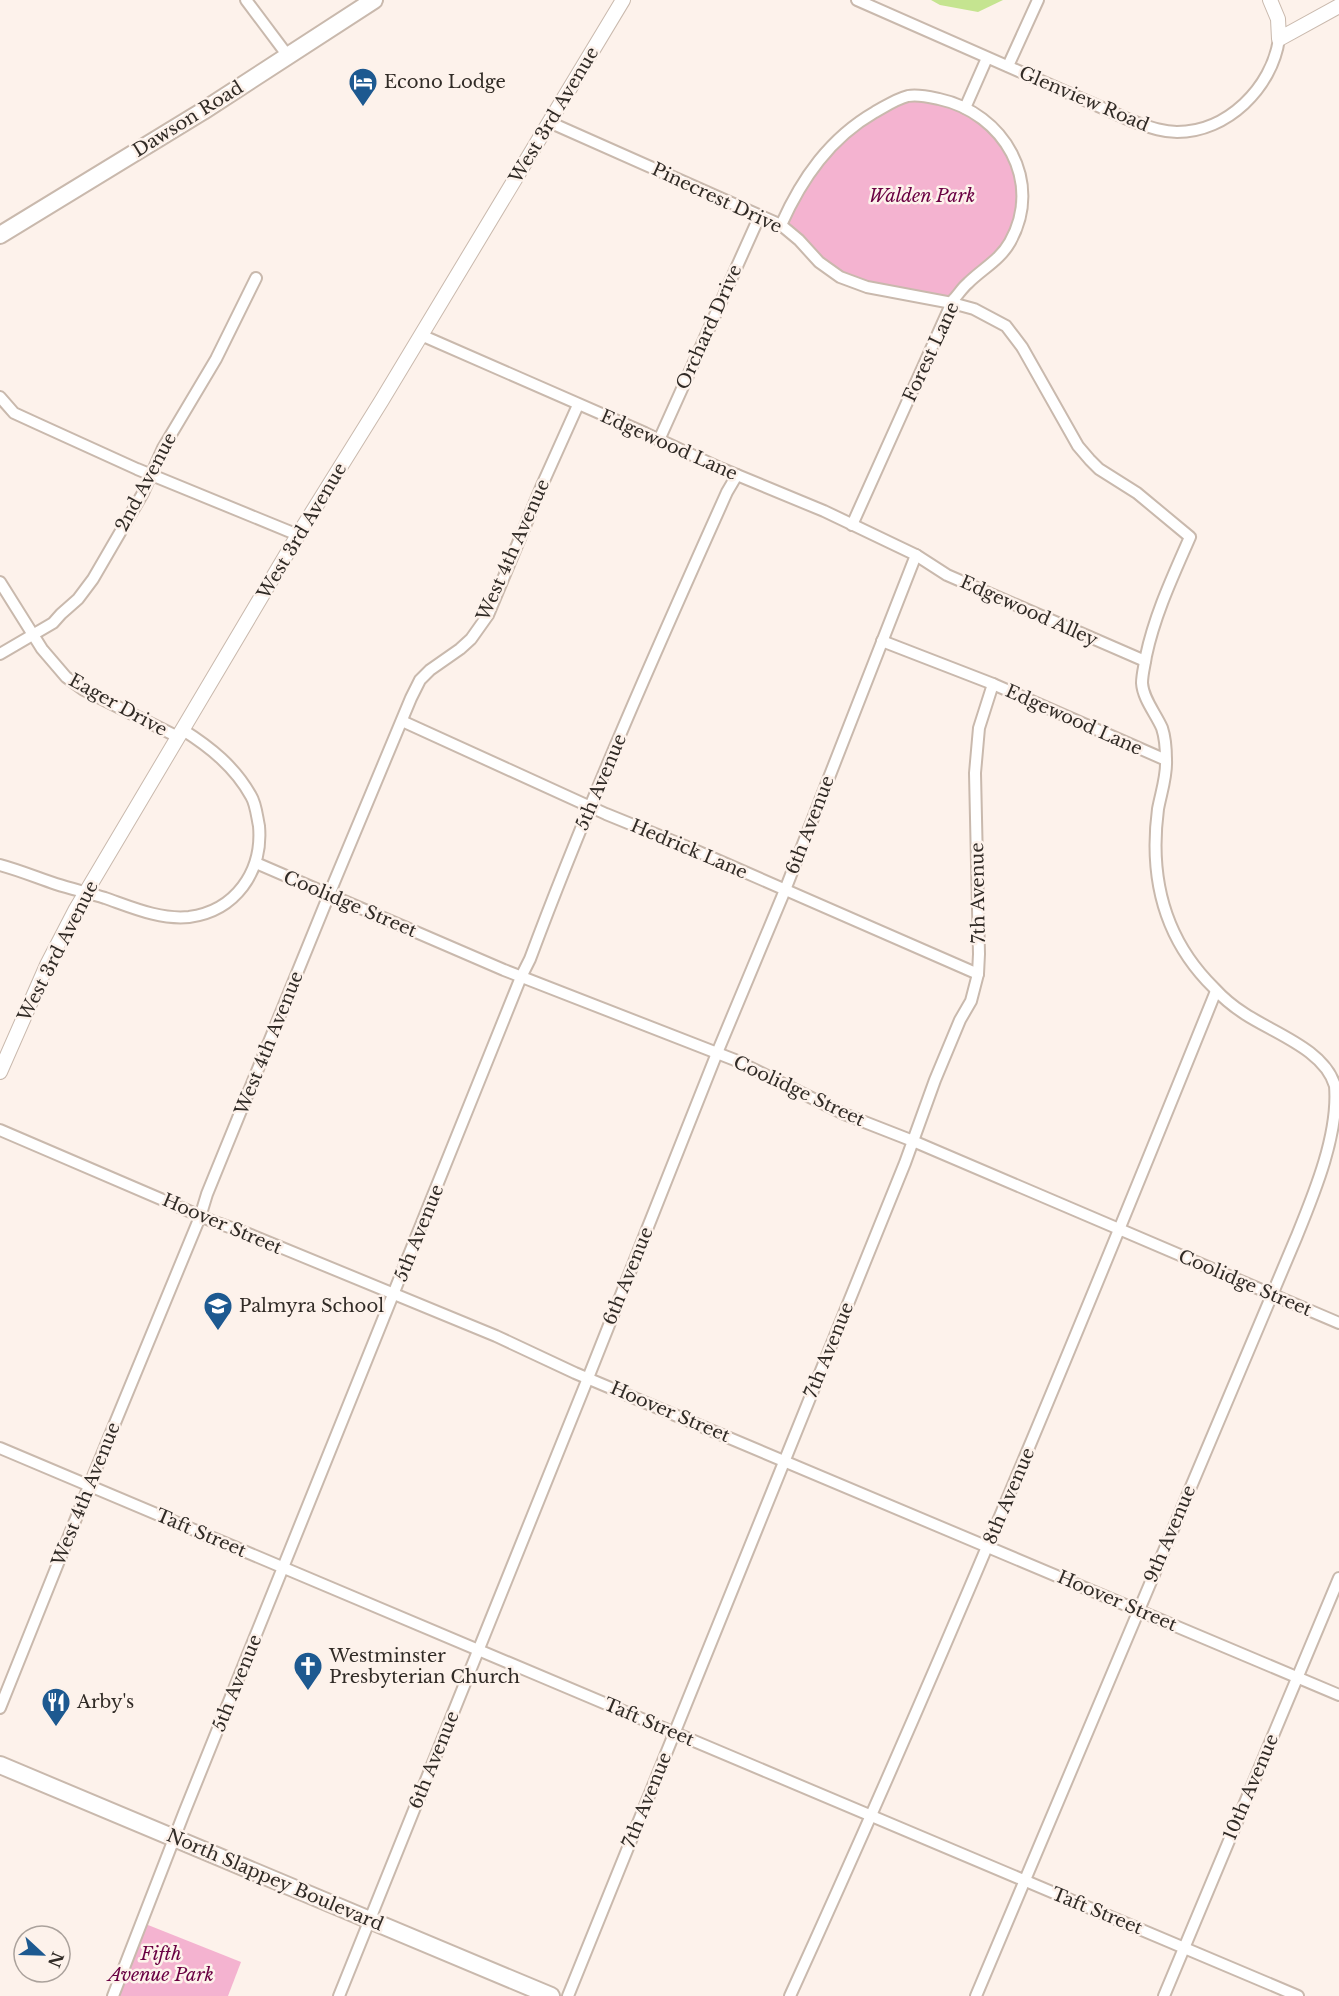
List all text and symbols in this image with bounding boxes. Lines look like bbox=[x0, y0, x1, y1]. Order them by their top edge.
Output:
street label: West 3rd Avenue bbox=[504, 43, 603, 188]
street label: Glenview Road bbox=[1016, 62, 1152, 136]
hotel icon: Econo Lodge bbox=[347, 66, 379, 108]
place label: Econo Lodge bbox=[384, 71, 506, 93]
street label: Dawson Road bbox=[129, 76, 247, 162]
street label: Pinecrest Drive bbox=[648, 158, 786, 238]
park label: Walden Park bbox=[869, 185, 975, 207]
street label: Orchard Drive bbox=[672, 261, 746, 393]
street label: Forest Lane bbox=[898, 299, 964, 405]
street label: Edgewood Lane bbox=[597, 405, 741, 485]
street label: 2nd Avenue bbox=[111, 429, 181, 535]
street label: West 3rd Avenue bbox=[252, 459, 351, 604]
street label: West 4th Avenue bbox=[471, 476, 554, 625]
street label: Edgewood Alley bbox=[957, 571, 1102, 651]
street label: Eager Drive bbox=[65, 669, 171, 741]
street label: Edgewood Lane bbox=[1002, 680, 1146, 760]
street label: 5th Avenue bbox=[571, 731, 631, 833]
street label: 6th Avenue bbox=[781, 773, 839, 877]
street label: Hedrick Lane bbox=[627, 814, 751, 884]
street label: 7th Avenue bbox=[966, 842, 990, 944]
street label: Coolidge Street bbox=[280, 866, 420, 942]
street label: West 3rd Avenue bbox=[13, 877, 103, 1026]
street label: West 4th Avenue bbox=[230, 968, 308, 1119]
street label: Coolidge Street bbox=[730, 1051, 868, 1131]
street label: 5th Avenue bbox=[390, 1181, 448, 1285]
street label: Hoover Street bbox=[159, 1189, 285, 1259]
street label: 6th Avenue bbox=[598, 1224, 658, 1328]
street label: Coolidge Street bbox=[1175, 1245, 1315, 1321]
school or university icon: Palmyra School bbox=[202, 1290, 234, 1332]
place label: Palmyra School bbox=[239, 1295, 384, 1317]
street label: 7th Avenue bbox=[800, 1299, 858, 1401]
street label: Hoover Street bbox=[607, 1377, 733, 1447]
street label: West 4th Avenue bbox=[47, 1419, 125, 1570]
street label: 8th Avenue bbox=[979, 1444, 1039, 1548]
street label: 9th Avenue bbox=[1140, 1482, 1200, 1586]
street label: Taft Street bbox=[152, 1504, 250, 1562]
street label: Hoover Street bbox=[1054, 1566, 1180, 1636]
street label: 5th Avenue bbox=[208, 1631, 266, 1735]
place label: Westminster Presbyterian Church bbox=[328, 1645, 520, 1688]
church icon: Westminster Presbyterian Church bbox=[292, 1650, 324, 1692]
restaurant icon: Arby's bbox=[40, 1686, 72, 1728]
place label: Arby's bbox=[76, 1691, 134, 1713]
street label: Taft Street bbox=[600, 1693, 698, 1751]
street label: 6th Avenue bbox=[404, 1708, 464, 1812]
street label: 10th Avenue bbox=[1219, 1731, 1283, 1843]
street label: 7th Avenue bbox=[618, 1749, 676, 1851]
street label: North Slappey Boulevard bbox=[163, 1824, 387, 1936]
street label: Taft Street bbox=[1048, 1883, 1146, 1939]
north arrow bbox=[12, 1924, 72, 1984]
park label: Fifth Avenue Park bbox=[106, 1943, 214, 1986]
text: N bbox=[44, 1949, 68, 1970]

